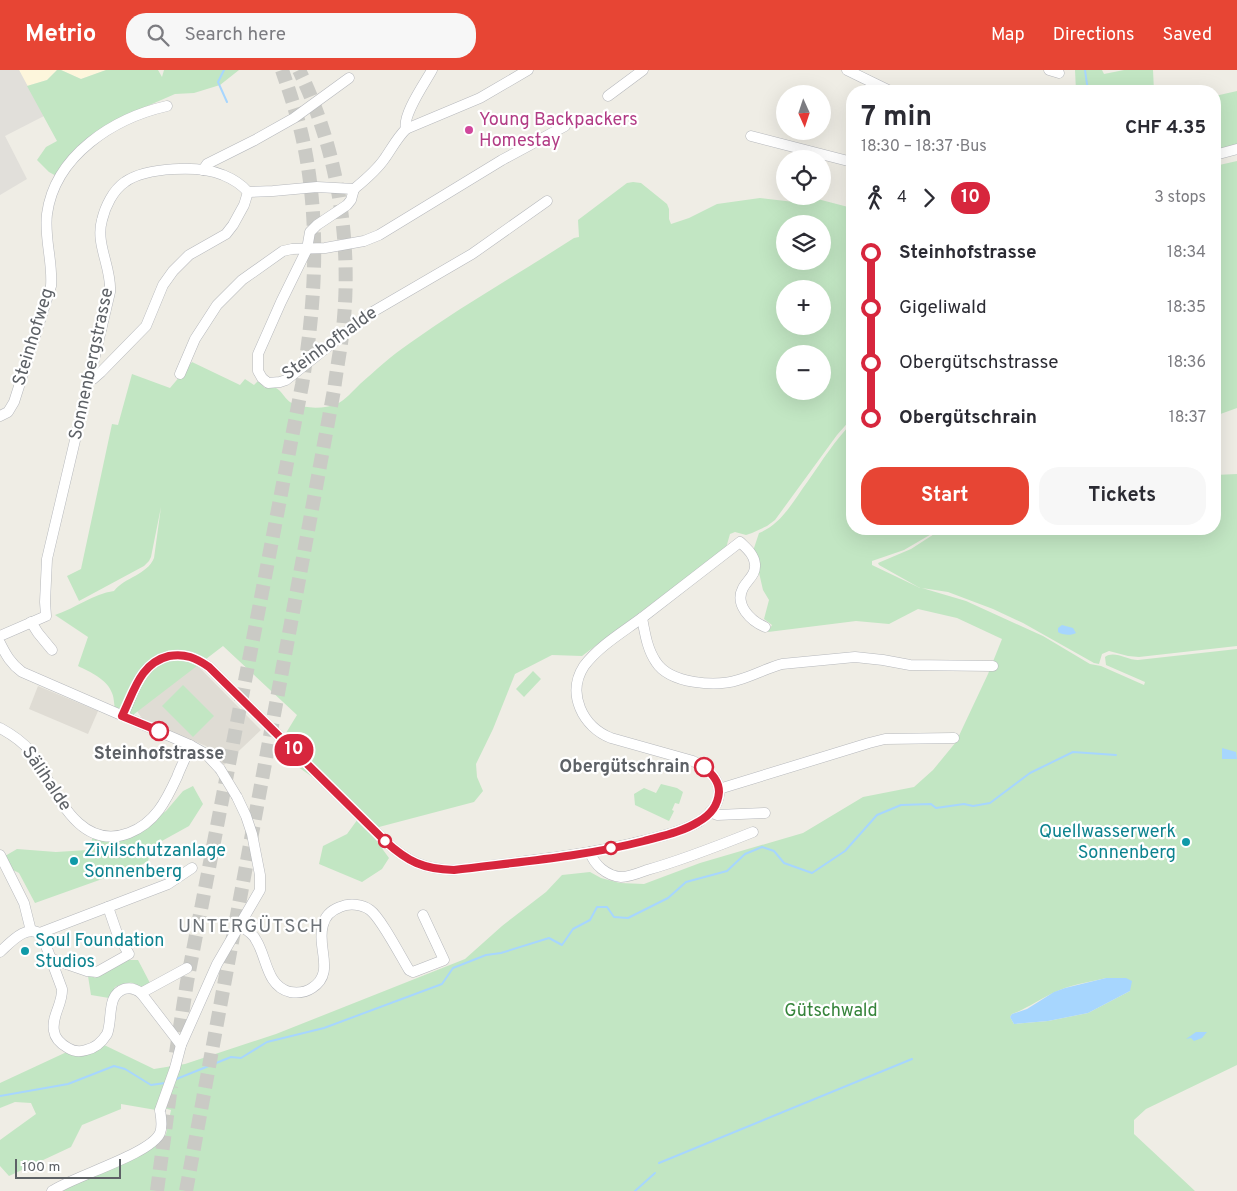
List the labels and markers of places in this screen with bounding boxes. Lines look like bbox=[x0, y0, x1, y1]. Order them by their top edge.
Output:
place label: Young Backpackers Homestay bbox=[479, 109, 638, 153]
marker: Young Backpackers Homestay bbox=[463, 124, 475, 136]
marker: Steinhofstrasse bbox=[149, 721, 169, 741]
place label: Steinhofstrasse bbox=[94, 743, 224, 766]
place label: Obergütschrain bbox=[559, 756, 690, 779]
marker: Obergütschrain bbox=[694, 757, 714, 777]
place label: Quellwasserwerk Sonnenberg bbox=[1039, 821, 1176, 865]
unlabelled marker bbox=[378, 834, 392, 848]
marker: Quellwasserwerk Sonnenberg bbox=[1180, 836, 1192, 848]
place label: Zivilschutzanlage Sonnenberg bbox=[84, 840, 226, 884]
unlabelled marker bbox=[604, 841, 618, 855]
marker: Zivilschutzanlage Sonnenberg bbox=[68, 855, 80, 867]
place label: Soul Foundation Studios bbox=[35, 930, 164, 974]
marker: Soul Foundation Studios bbox=[19, 945, 31, 957]

